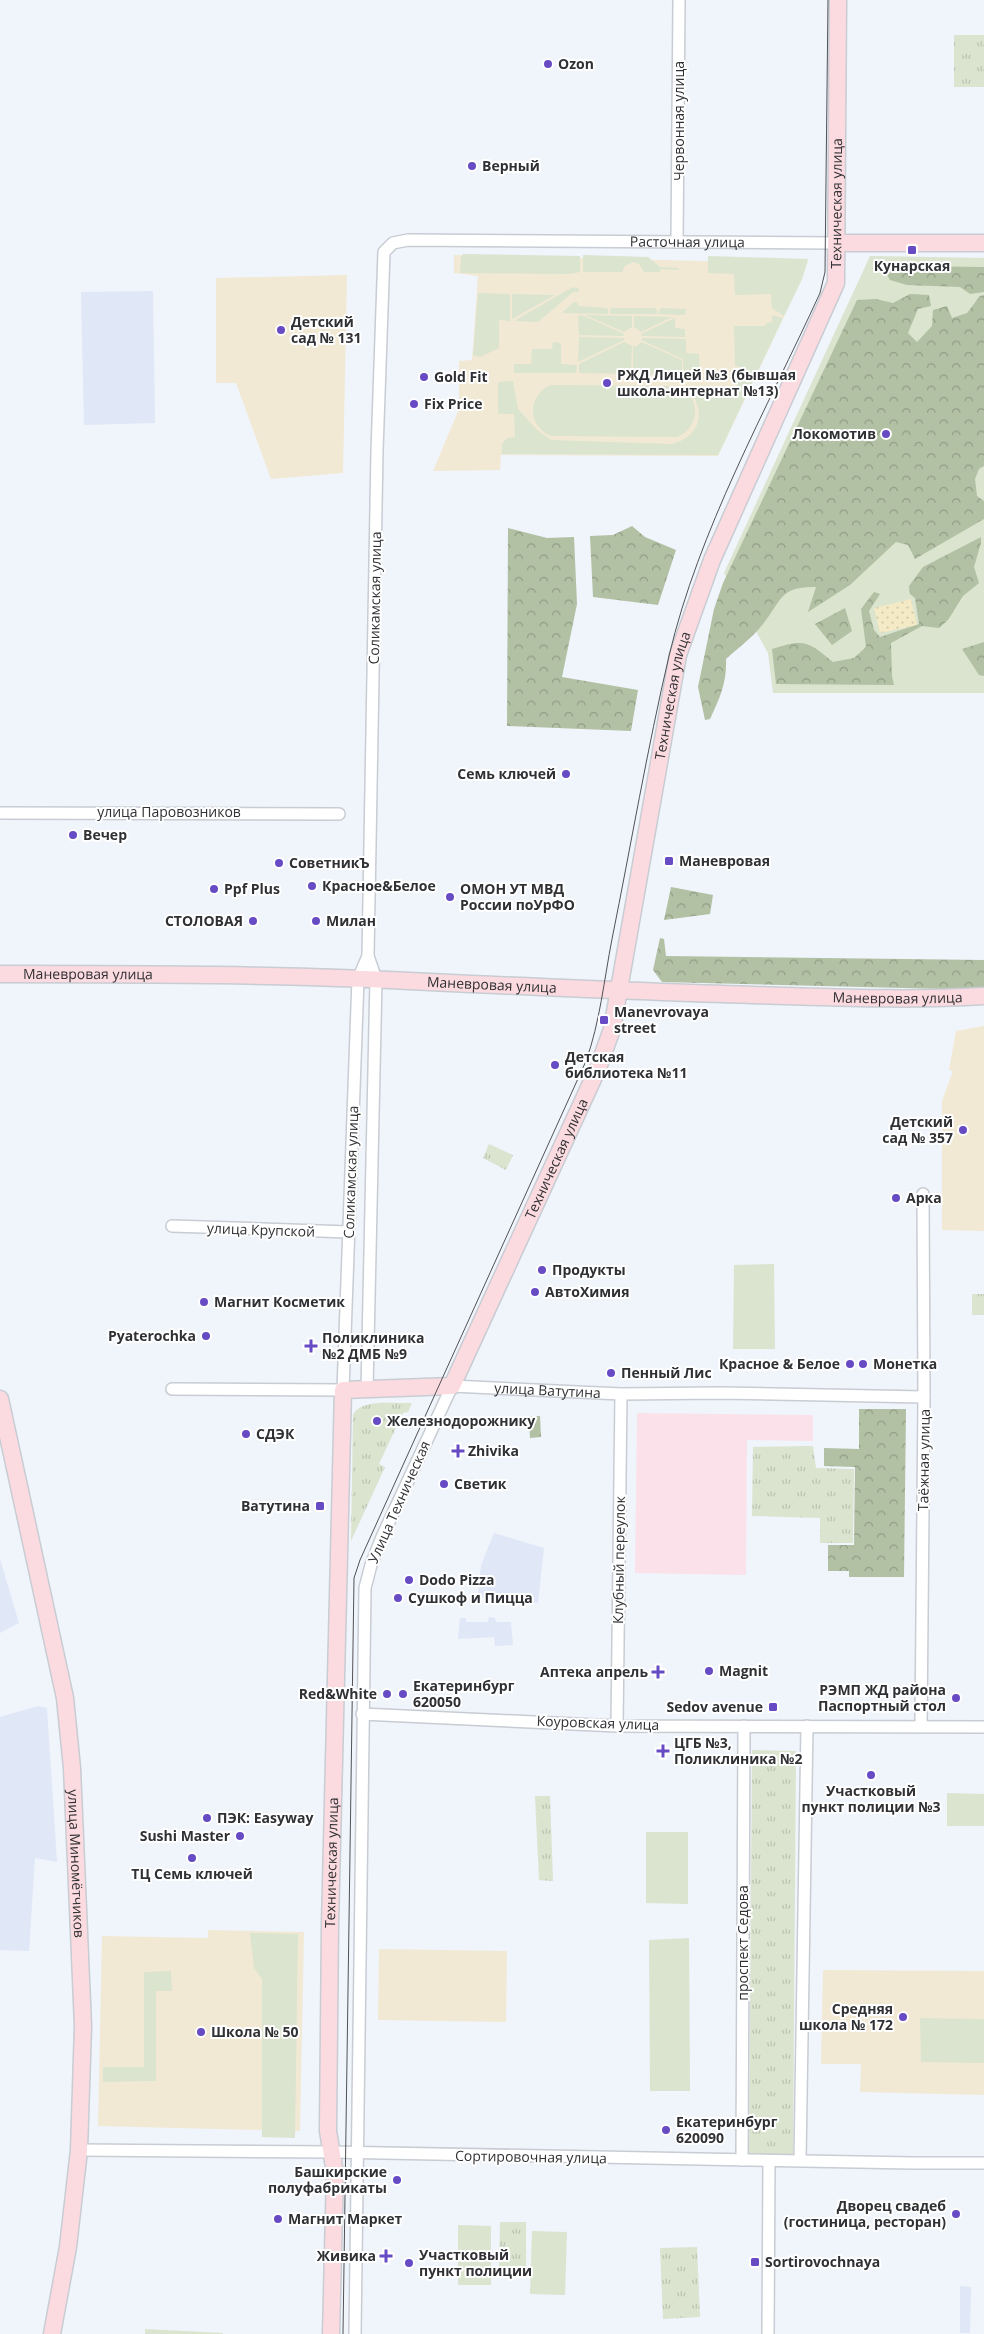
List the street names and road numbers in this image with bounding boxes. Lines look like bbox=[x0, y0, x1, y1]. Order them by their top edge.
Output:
street label: Червонная улица bbox=[669, 61, 688, 181]
street label: Техническая улица bbox=[826, 138, 846, 269]
street label: Расточная улица bbox=[630, 232, 745, 251]
street label: Соликамская улица bbox=[364, 531, 385, 665]
street label: Техническая улица bbox=[650, 629, 695, 761]
street label: улица Паровозников bbox=[97, 802, 241, 821]
street label: Маневровая улица bbox=[23, 964, 153, 983]
street label: Маневровая улица bbox=[427, 972, 557, 997]
street label: Маневровая улица bbox=[832, 987, 963, 1007]
street label: Техническая улица bbox=[520, 1095, 592, 1222]
street label: Соликамская улица bbox=[339, 1105, 362, 1239]
street label: улица Крупской bbox=[207, 1218, 315, 1241]
street label: улица Ватутина bbox=[494, 1378, 601, 1402]
street label: Таёжная улица bbox=[913, 1409, 934, 1511]
street label: Улица Техническая bbox=[363, 1438, 434, 1566]
street label: Клубный переулок bbox=[608, 1495, 629, 1624]
street label: Коуровская улица bbox=[536, 1711, 660, 1734]
street label: улица Миномётчиков bbox=[64, 1789, 89, 1938]
street label: Техническая улица bbox=[320, 1797, 342, 1928]
street label: проспект Седова bbox=[733, 1885, 752, 2001]
street label: Сортировочная улица bbox=[455, 2146, 607, 2167]

